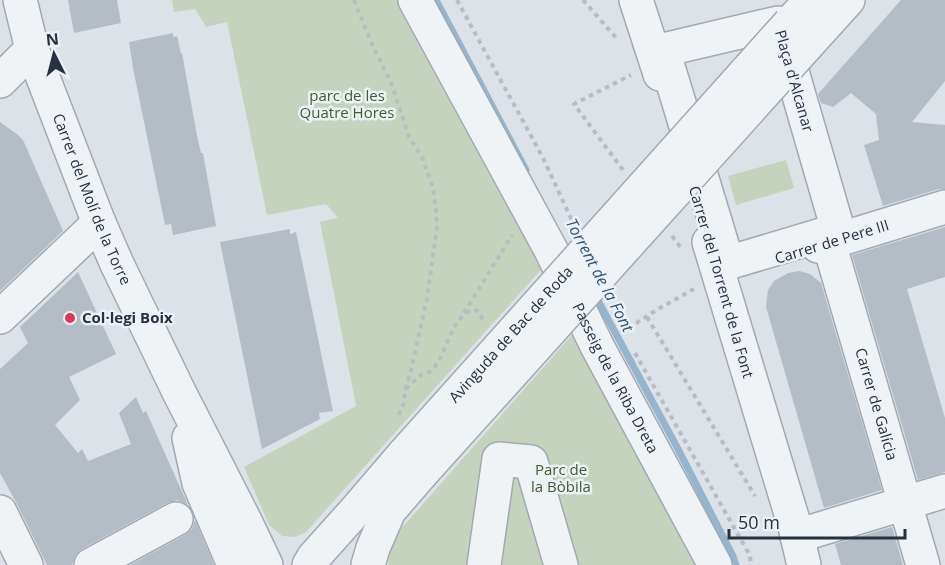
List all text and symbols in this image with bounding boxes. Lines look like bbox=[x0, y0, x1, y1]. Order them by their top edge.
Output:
north arrow bbox=[24, 24, 84, 84]
text: N bbox=[45, 27, 60, 51]
street label: Plaça d'Alcanar bbox=[771, 27, 819, 134]
park label: parc de les Quatre Hores bbox=[300, 85, 394, 122]
street label: Carrer del Molí de la Torre bbox=[49, 110, 137, 288]
street label: Carrer del Torrent de la Font bbox=[685, 183, 759, 380]
water label: Torrent de la Font bbox=[561, 214, 640, 336]
street label: Carrer de Pere III bbox=[772, 214, 891, 268]
street label: Avinguda de Bac de Roda bbox=[444, 261, 577, 406]
street label: Passeig de la Riba Dreta bbox=[569, 299, 664, 456]
place label: Col·legi Boix bbox=[82, 307, 173, 327]
marker: Col·legi Boix bbox=[63, 311, 77, 325]
street label: Carrer de Galícia bbox=[851, 345, 903, 463]
park label: Parc de la Bòbila bbox=[531, 459, 591, 496]
scale bar bbox=[729, 502, 904, 540]
text: 50 m bbox=[738, 510, 780, 534]

